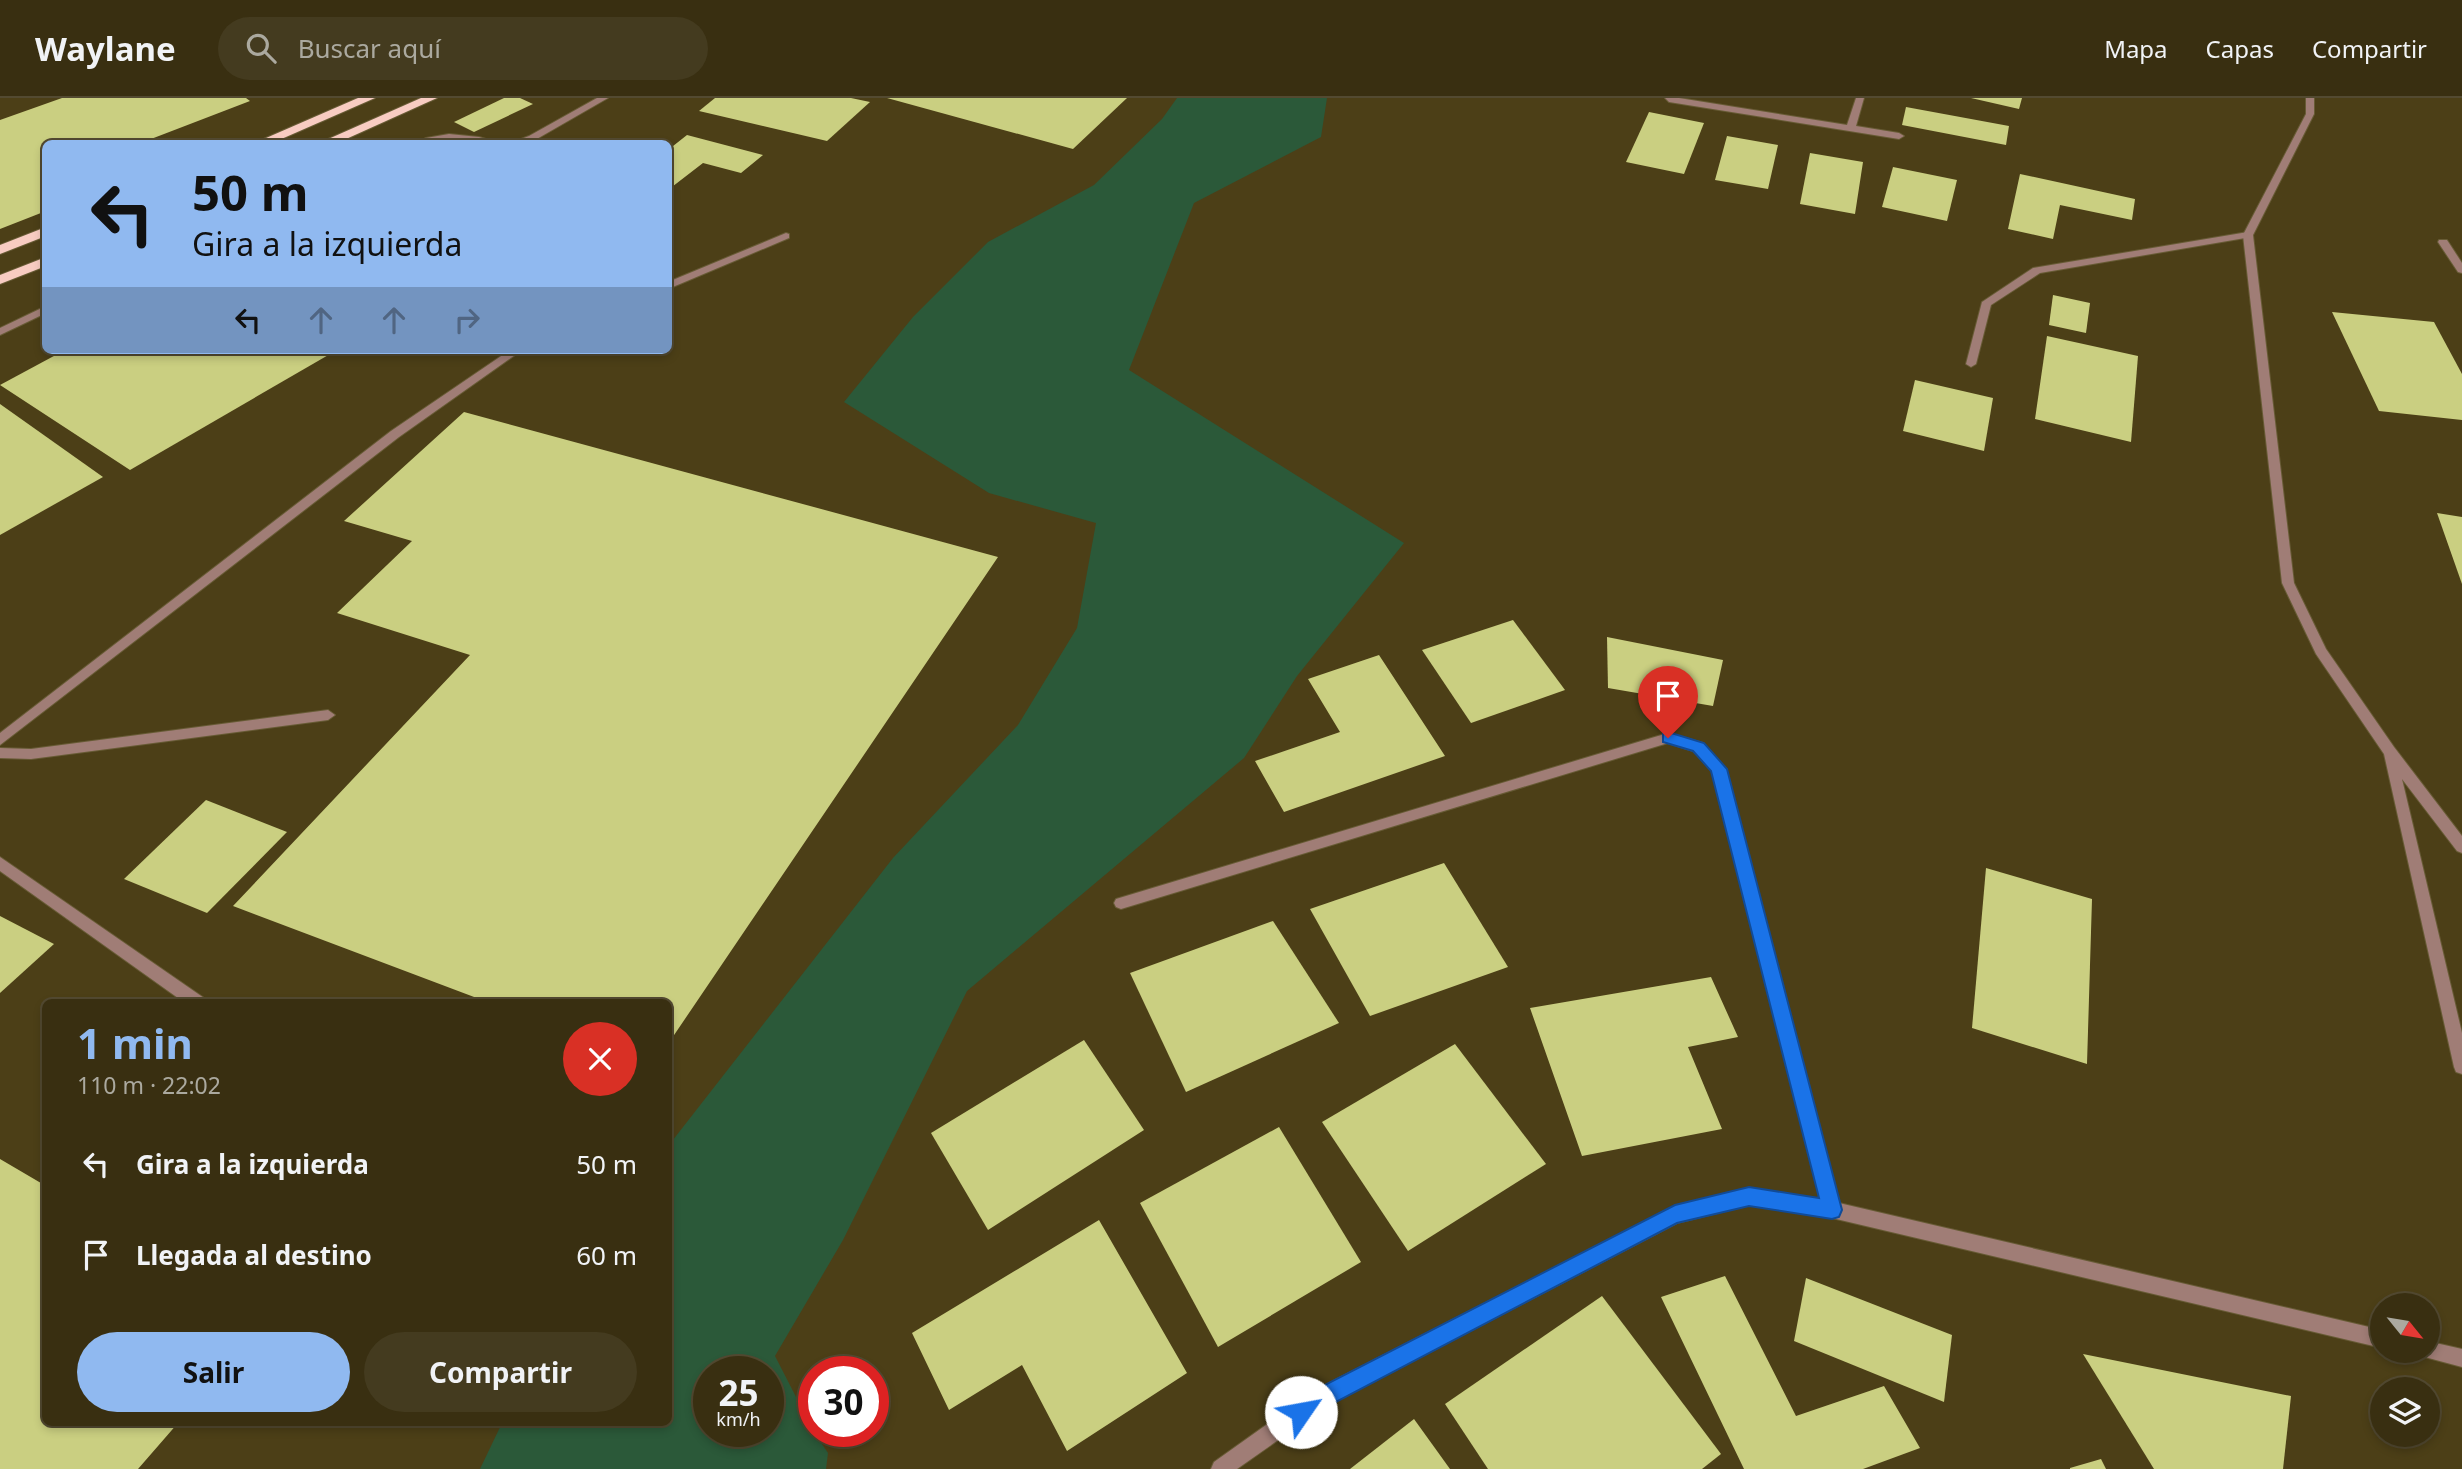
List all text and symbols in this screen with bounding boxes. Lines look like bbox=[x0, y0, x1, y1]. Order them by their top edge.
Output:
search box bbox=[218, 17, 708, 80]
text: Waylane bbox=[35, 26, 176, 71]
icon: search bbox=[242, 29, 280, 67]
text: Buscar aquí bbox=[298, 30, 441, 66]
text: Mapa bbox=[2104, 32, 2168, 65]
text: Capas bbox=[2206, 32, 2274, 65]
text: Compartir bbox=[2312, 32, 2427, 65]
text: 50 m bbox=[192, 159, 309, 225]
icon: left bbox=[77, 168, 168, 259]
text: Gira a la izquierda bbox=[192, 222, 462, 265]
icon: left bbox=[229, 301, 267, 339]
icon: ahead bbox=[302, 301, 340, 339]
icon: ahead bbox=[375, 301, 413, 339]
icon: right bbox=[448, 301, 486, 339]
pin bbox=[1638, 666, 1698, 738]
icon: arrive bbox=[1649, 677, 1687, 715]
text: 1 min bbox=[77, 1014, 193, 1071]
button: close bbox=[563, 1022, 637, 1096]
text: 110 m · 22:02 bbox=[77, 1069, 221, 1101]
icon: left bbox=[77, 1145, 115, 1183]
text: Gira a la izquierda bbox=[136, 1146, 369, 1182]
text: 50 m bbox=[576, 1146, 637, 1182]
icon: arrive bbox=[77, 1236, 115, 1274]
text: Llegada al destino bbox=[136, 1237, 372, 1273]
text: 60 m bbox=[576, 1237, 637, 1273]
north arrow bbox=[2370, 1293, 2440, 1363]
map controls bbox=[2370, 1293, 2440, 1447]
button: Salir bbox=[77, 1332, 350, 1412]
button: Compartir bbox=[364, 1332, 637, 1412]
speed limit sign: 30 bbox=[798, 1356, 889, 1447]
text: 25 bbox=[718, 1369, 759, 1416]
position arrow bbox=[1264, 1375, 1338, 1449]
button: layers bbox=[2370, 1377, 2440, 1447]
text: km/h bbox=[716, 1407, 761, 1431]

